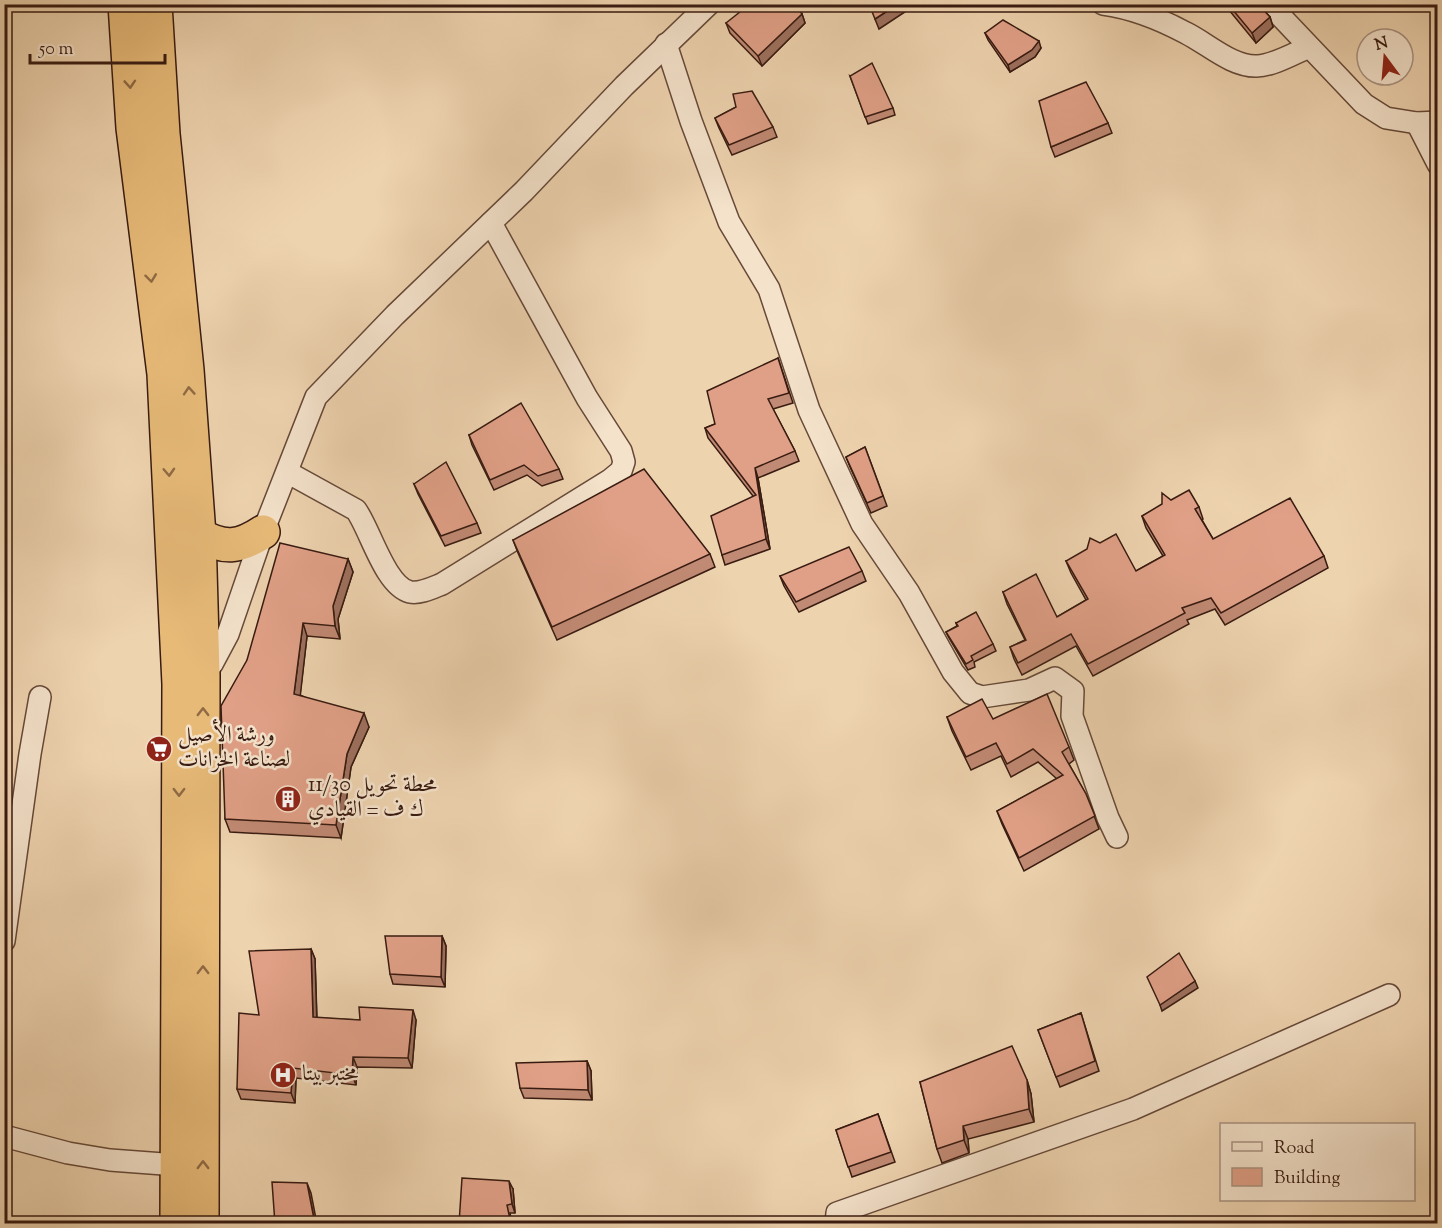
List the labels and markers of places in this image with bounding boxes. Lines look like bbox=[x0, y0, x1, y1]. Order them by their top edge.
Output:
place label: ورشة الأصيل لصناعة الخزانات bbox=[178, 718, 290, 777]
supermarket icon: ورشة الأصيل لصناعة الخزانات bbox=[144, 734, 174, 764]
place label: محطة تحويل 11/30 ك ف = القيادي bbox=[308, 770, 438, 827]
building icon: محطة تحويل 11/30 ك ف = القيادي bbox=[273, 784, 303, 814]
place label: مختبر بيتا bbox=[302, 1059, 359, 1091]
hospital icon: مختبر بيتا bbox=[268, 1060, 298, 1090]

